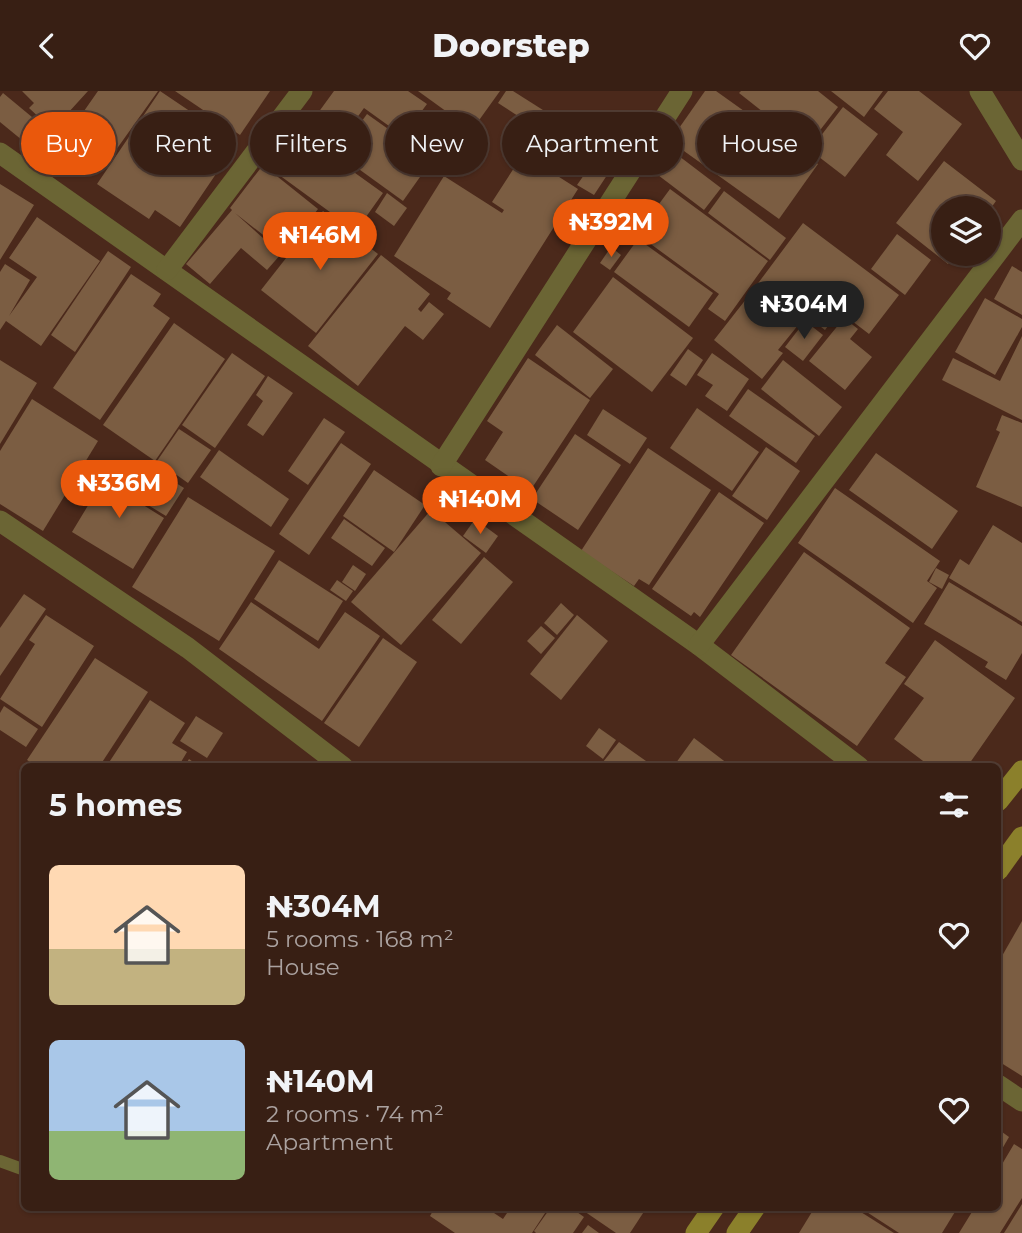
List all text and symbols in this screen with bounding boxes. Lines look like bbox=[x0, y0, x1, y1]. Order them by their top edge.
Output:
text: Doorstep bbox=[432, 26, 590, 65]
icon: back bbox=[28, 27, 66, 65]
icon: heart bbox=[956, 27, 994, 65]
chip: Buy bbox=[21, 112, 116, 175]
chip: Rent bbox=[130, 112, 236, 175]
chip: Filters bbox=[250, 112, 371, 175]
chip: New bbox=[385, 112, 488, 175]
chip: Apartment bbox=[502, 112, 683, 175]
chip: House bbox=[697, 112, 822, 175]
map controls bbox=[931, 196, 1001, 266]
button: layers bbox=[931, 196, 1001, 266]
pin: ₦392M bbox=[562, 199, 660, 259]
text: ₦392M bbox=[569, 208, 653, 236]
pin: ₦146M bbox=[271, 213, 369, 272]
text: ₦146M bbox=[279, 221, 361, 249]
pin: ₦304M bbox=[755, 281, 853, 341]
text: ₦304M bbox=[760, 290, 848, 318]
pin: ₦336M bbox=[70, 461, 168, 520]
text: ₦336M bbox=[77, 469, 161, 497]
pin: ₦140M bbox=[431, 477, 529, 536]
text: ₦140M bbox=[438, 485, 522, 513]
icon: filters bbox=[935, 786, 973, 824]
text: 5 homes bbox=[49, 787, 182, 824]
text: ₦304M bbox=[266, 888, 381, 925]
icon: home bbox=[105, 893, 189, 977]
icon: heart bbox=[935, 916, 973, 954]
text: 5 rooms · 168 m² bbox=[266, 925, 454, 953]
text: House bbox=[266, 953, 340, 981]
text: ₦140M bbox=[266, 1063, 375, 1100]
icon: home bbox=[105, 1068, 189, 1152]
icon: heart bbox=[935, 1091, 973, 1129]
text: 2 rooms · 74 m² bbox=[266, 1100, 444, 1128]
text: Apartment bbox=[266, 1128, 394, 1156]

